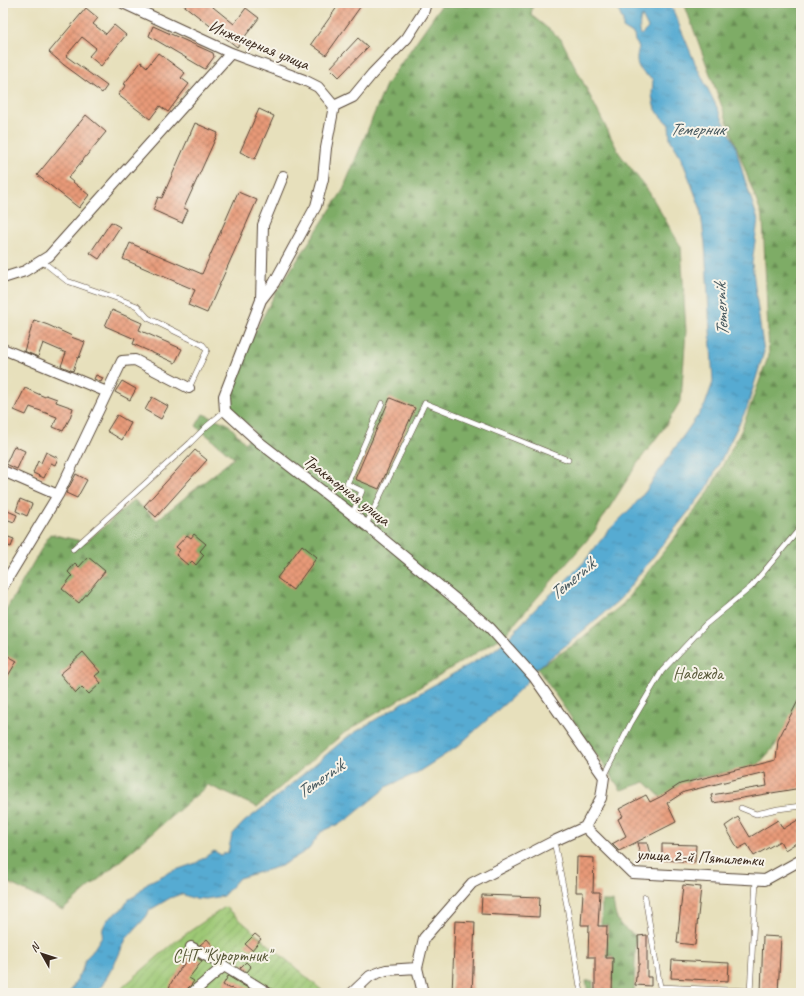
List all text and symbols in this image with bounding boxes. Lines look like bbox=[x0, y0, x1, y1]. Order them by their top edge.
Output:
street label: Инженерная улица bbox=[206, 15, 314, 75]
water label: Темерник bbox=[670, 118, 728, 140]
water label: Temernik bbox=[708, 280, 733, 337]
street label: Тракторная улица bbox=[299, 450, 396, 531]
water label: Temernik bbox=[545, 551, 602, 604]
park label: Надежда bbox=[673, 663, 725, 684]
water label: Temernik bbox=[292, 753, 351, 803]
street label: улица 2-й Пятилетки bbox=[635, 843, 766, 871]
north arrow bbox=[22, 934, 62, 974]
text: N bbox=[27, 939, 43, 955]
park label: СНТ "Курортник" bbox=[173, 945, 275, 966]

